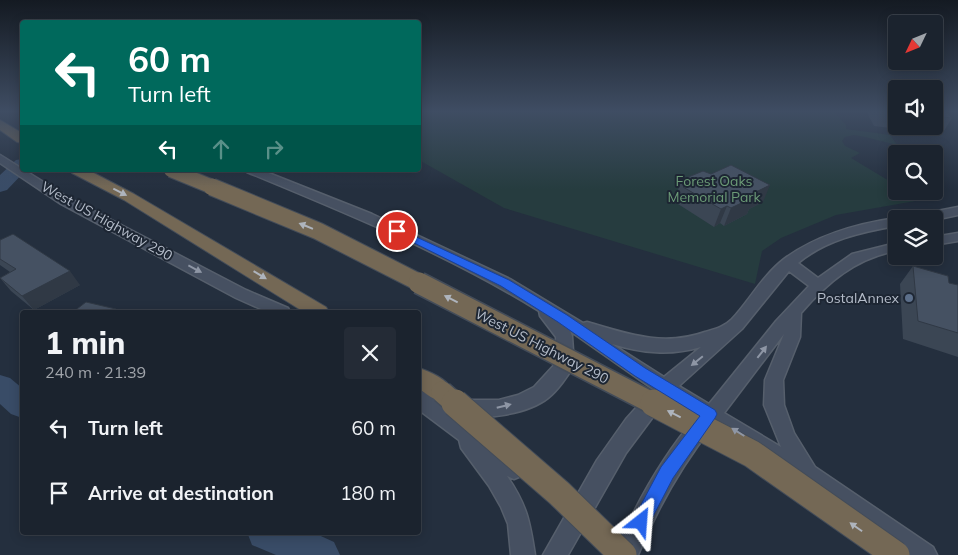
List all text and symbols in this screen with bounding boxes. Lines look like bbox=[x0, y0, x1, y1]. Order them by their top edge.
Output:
north arrow bbox=[888, 15, 942, 70]
map controls bbox=[888, 15, 943, 265]
text: 60 m bbox=[128, 37, 211, 81]
icon: left bbox=[45, 40, 110, 105]
text: Turn left bbox=[128, 80, 211, 108]
button: sound bbox=[888, 80, 943, 135]
icon: left bbox=[154, 135, 182, 163]
icon: ahead bbox=[207, 135, 235, 163]
icon: right bbox=[260, 135, 288, 163]
button: search bbox=[888, 145, 943, 200]
park label: Forest Oaks Memorial Park bbox=[667, 172, 761, 206]
street label: West US Highway 290 bbox=[38, 177, 176, 265]
one-way arrow bbox=[113, 188, 127, 196]
pin bbox=[376, 210, 418, 252]
button: layers bbox=[888, 210, 943, 265]
icon: arrive bbox=[383, 217, 411, 245]
one-way arrow bbox=[299, 222, 314, 229]
one-way arrow bbox=[187, 265, 202, 273]
one-way arrow bbox=[253, 271, 266, 280]
place label: PostalAnnex bbox=[817, 289, 899, 307]
marker: PostalAnnex bbox=[903, 292, 915, 304]
one-way arrow bbox=[444, 295, 459, 303]
street label: West US Highway 290 bbox=[472, 304, 612, 388]
text: 1 min bbox=[45, 324, 125, 362]
button: close bbox=[344, 327, 396, 379]
one-way arrow bbox=[756, 346, 767, 359]
one-way arrow bbox=[690, 355, 703, 366]
text: 240 m · 21:39 bbox=[45, 362, 146, 382]
one-way arrow bbox=[497, 402, 512, 410]
one-way arrow bbox=[667, 410, 681, 418]
icon: left bbox=[45, 414, 73, 442]
text: Turn left bbox=[88, 416, 163, 440]
text: 60 m bbox=[352, 416, 396, 440]
one-way arrow bbox=[732, 427, 745, 436]
icon: arrive bbox=[45, 479, 73, 507]
text: Arrive at destination bbox=[88, 481, 274, 505]
text: 180 m bbox=[340, 481, 396, 505]
position arrow bbox=[614, 495, 666, 547]
one-way arrow bbox=[849, 522, 863, 532]

